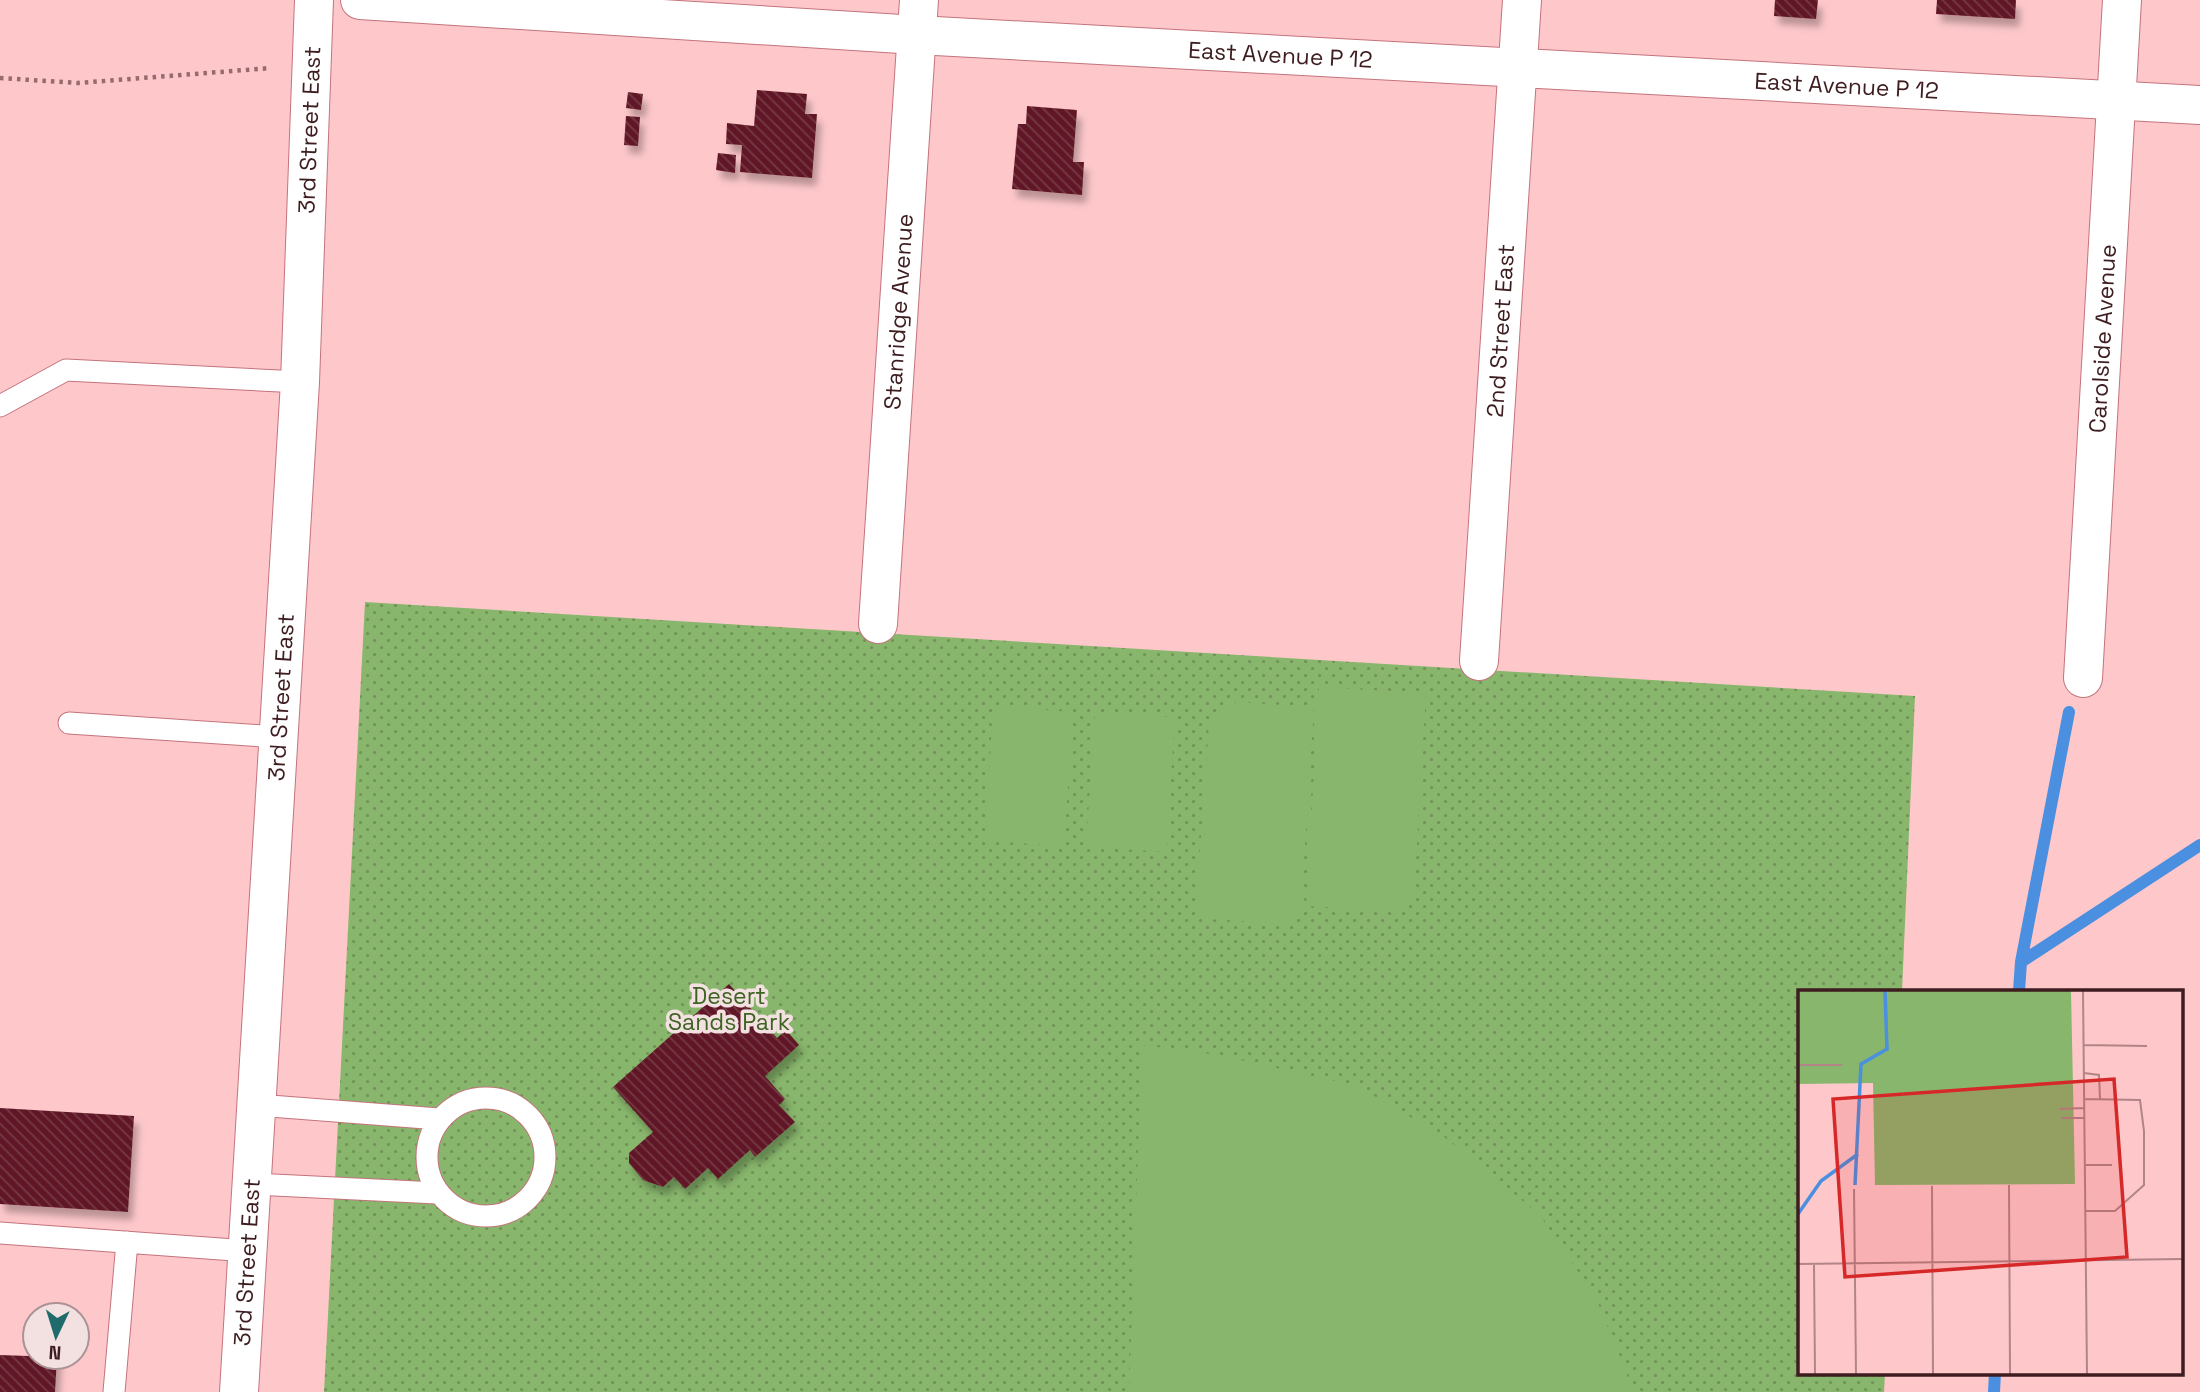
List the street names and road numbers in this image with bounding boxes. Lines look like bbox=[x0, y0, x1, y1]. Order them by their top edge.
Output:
street label: East Avenue P 12 bbox=[1187, 35, 1373, 75]
street label: 3rd Street East bbox=[291, 46, 327, 214]
street label: East Avenue P 12 bbox=[1754, 66, 1940, 106]
street label: Stanridge Avenue bbox=[877, 213, 920, 411]
street label: 2nd Street East bbox=[1480, 243, 1521, 418]
street label: Carolside Avenue bbox=[2082, 243, 2123, 434]
street label: 3rd Street East bbox=[261, 613, 301, 782]
street label: 3rd Street East bbox=[227, 1178, 267, 1347]

